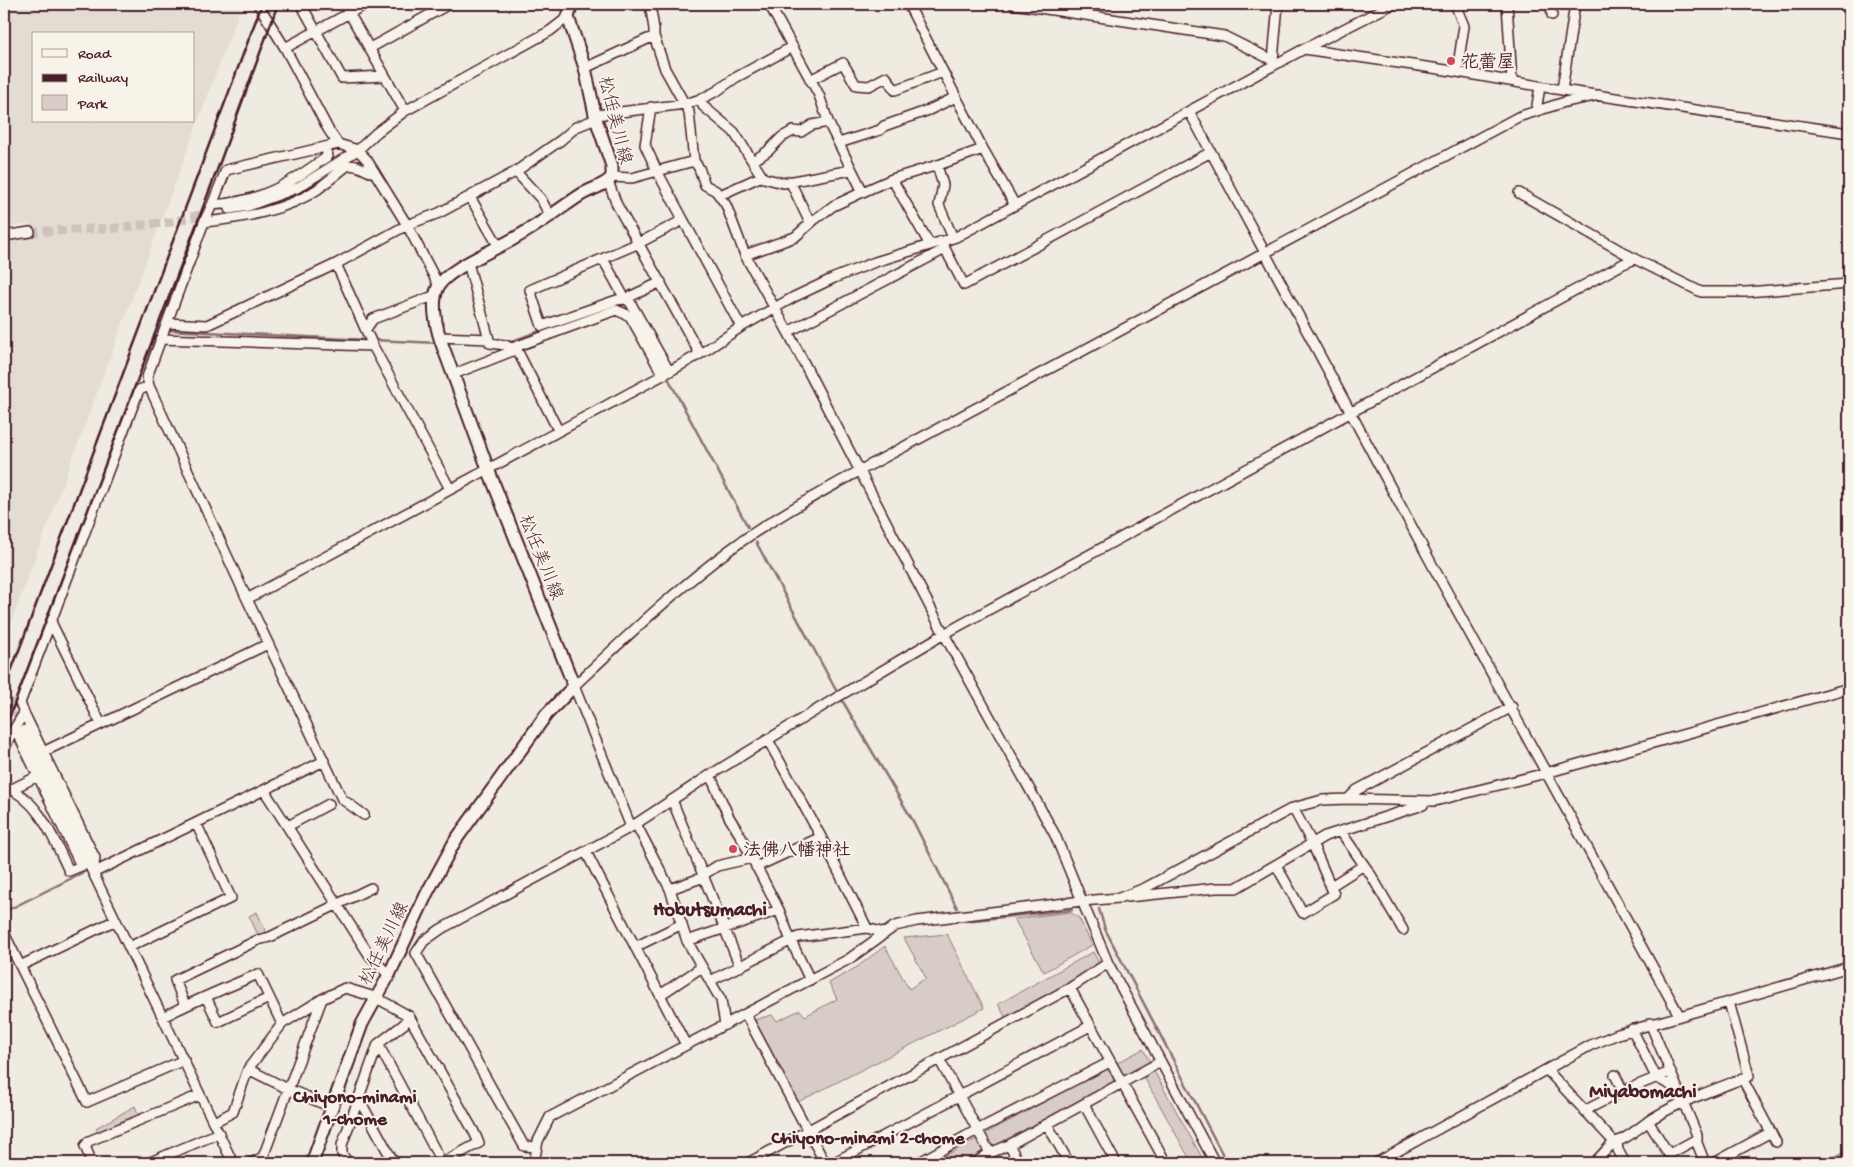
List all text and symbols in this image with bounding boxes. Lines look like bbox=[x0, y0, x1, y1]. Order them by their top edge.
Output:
legend bbox=[32, 32, 195, 122]
text: Road bbox=[78, 46, 112, 64]
place label: 花蕾屋 bbox=[1461, 52, 1515, 74]
marker: 花蕾屋 bbox=[1445, 55, 1457, 67]
text: Railway bbox=[78, 70, 129, 88]
street label: 松任美川線 bbox=[592, 74, 636, 167]
text: Park bbox=[77, 96, 108, 114]
street label: 松任美川線 bbox=[513, 512, 567, 604]
place label: 法佛八幡神社 bbox=[743, 840, 851, 862]
marker: 法佛八幡神社 bbox=[727, 843, 739, 855]
street label: 松任美川線 bbox=[355, 899, 414, 989]
district label: Hobutsumachi bbox=[653, 900, 767, 923]
district label: Miyabomachi bbox=[1589, 1082, 1697, 1105]
district label: Chiyono-minami 1-chome bbox=[292, 1087, 417, 1132]
district label: Chiyono-minami 2-chome bbox=[770, 1128, 966, 1151]

